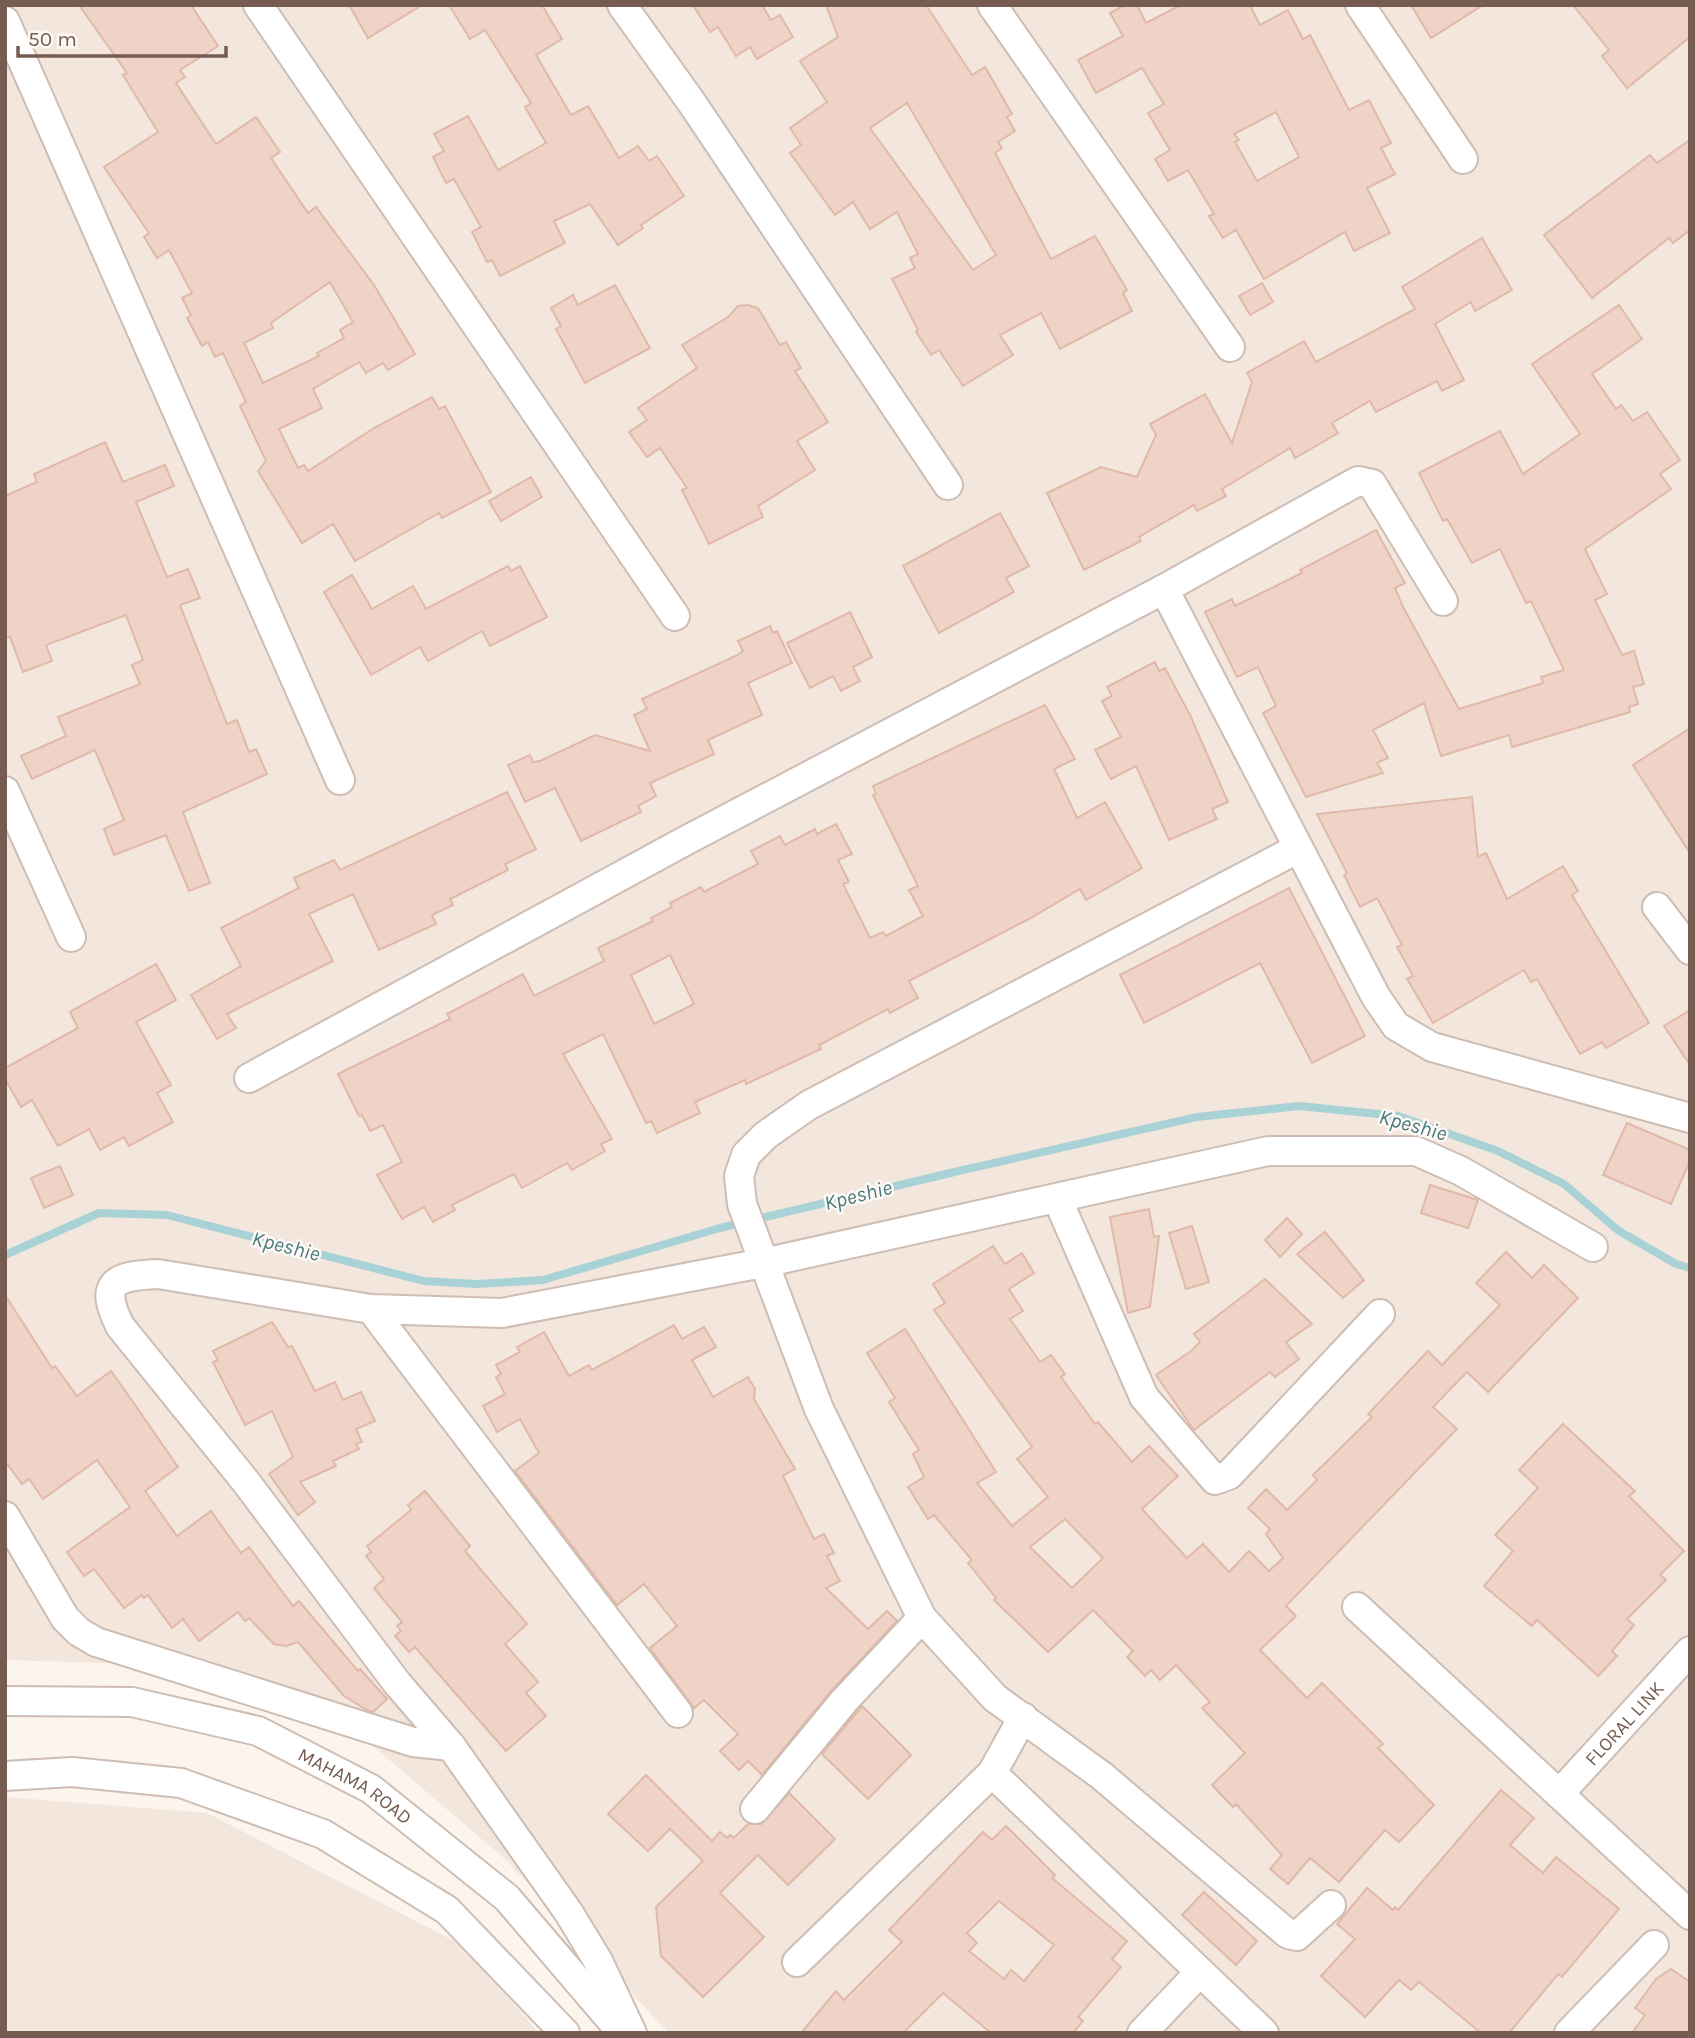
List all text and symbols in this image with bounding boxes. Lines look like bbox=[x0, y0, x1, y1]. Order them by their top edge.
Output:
scale bar bbox=[18, 14, 226, 58]
text: 50 m bbox=[28, 27, 77, 51]
water label: Kpeshie bbox=[1376, 1104, 1450, 1146]
water label: Kpeshie bbox=[822, 1175, 895, 1215]
water label: Kpeshie bbox=[250, 1226, 323, 1266]
street label: FLORAL LINK bbox=[1581, 1677, 1669, 1770]
street label: MAHAMA ROAD bbox=[294, 1744, 416, 1829]

